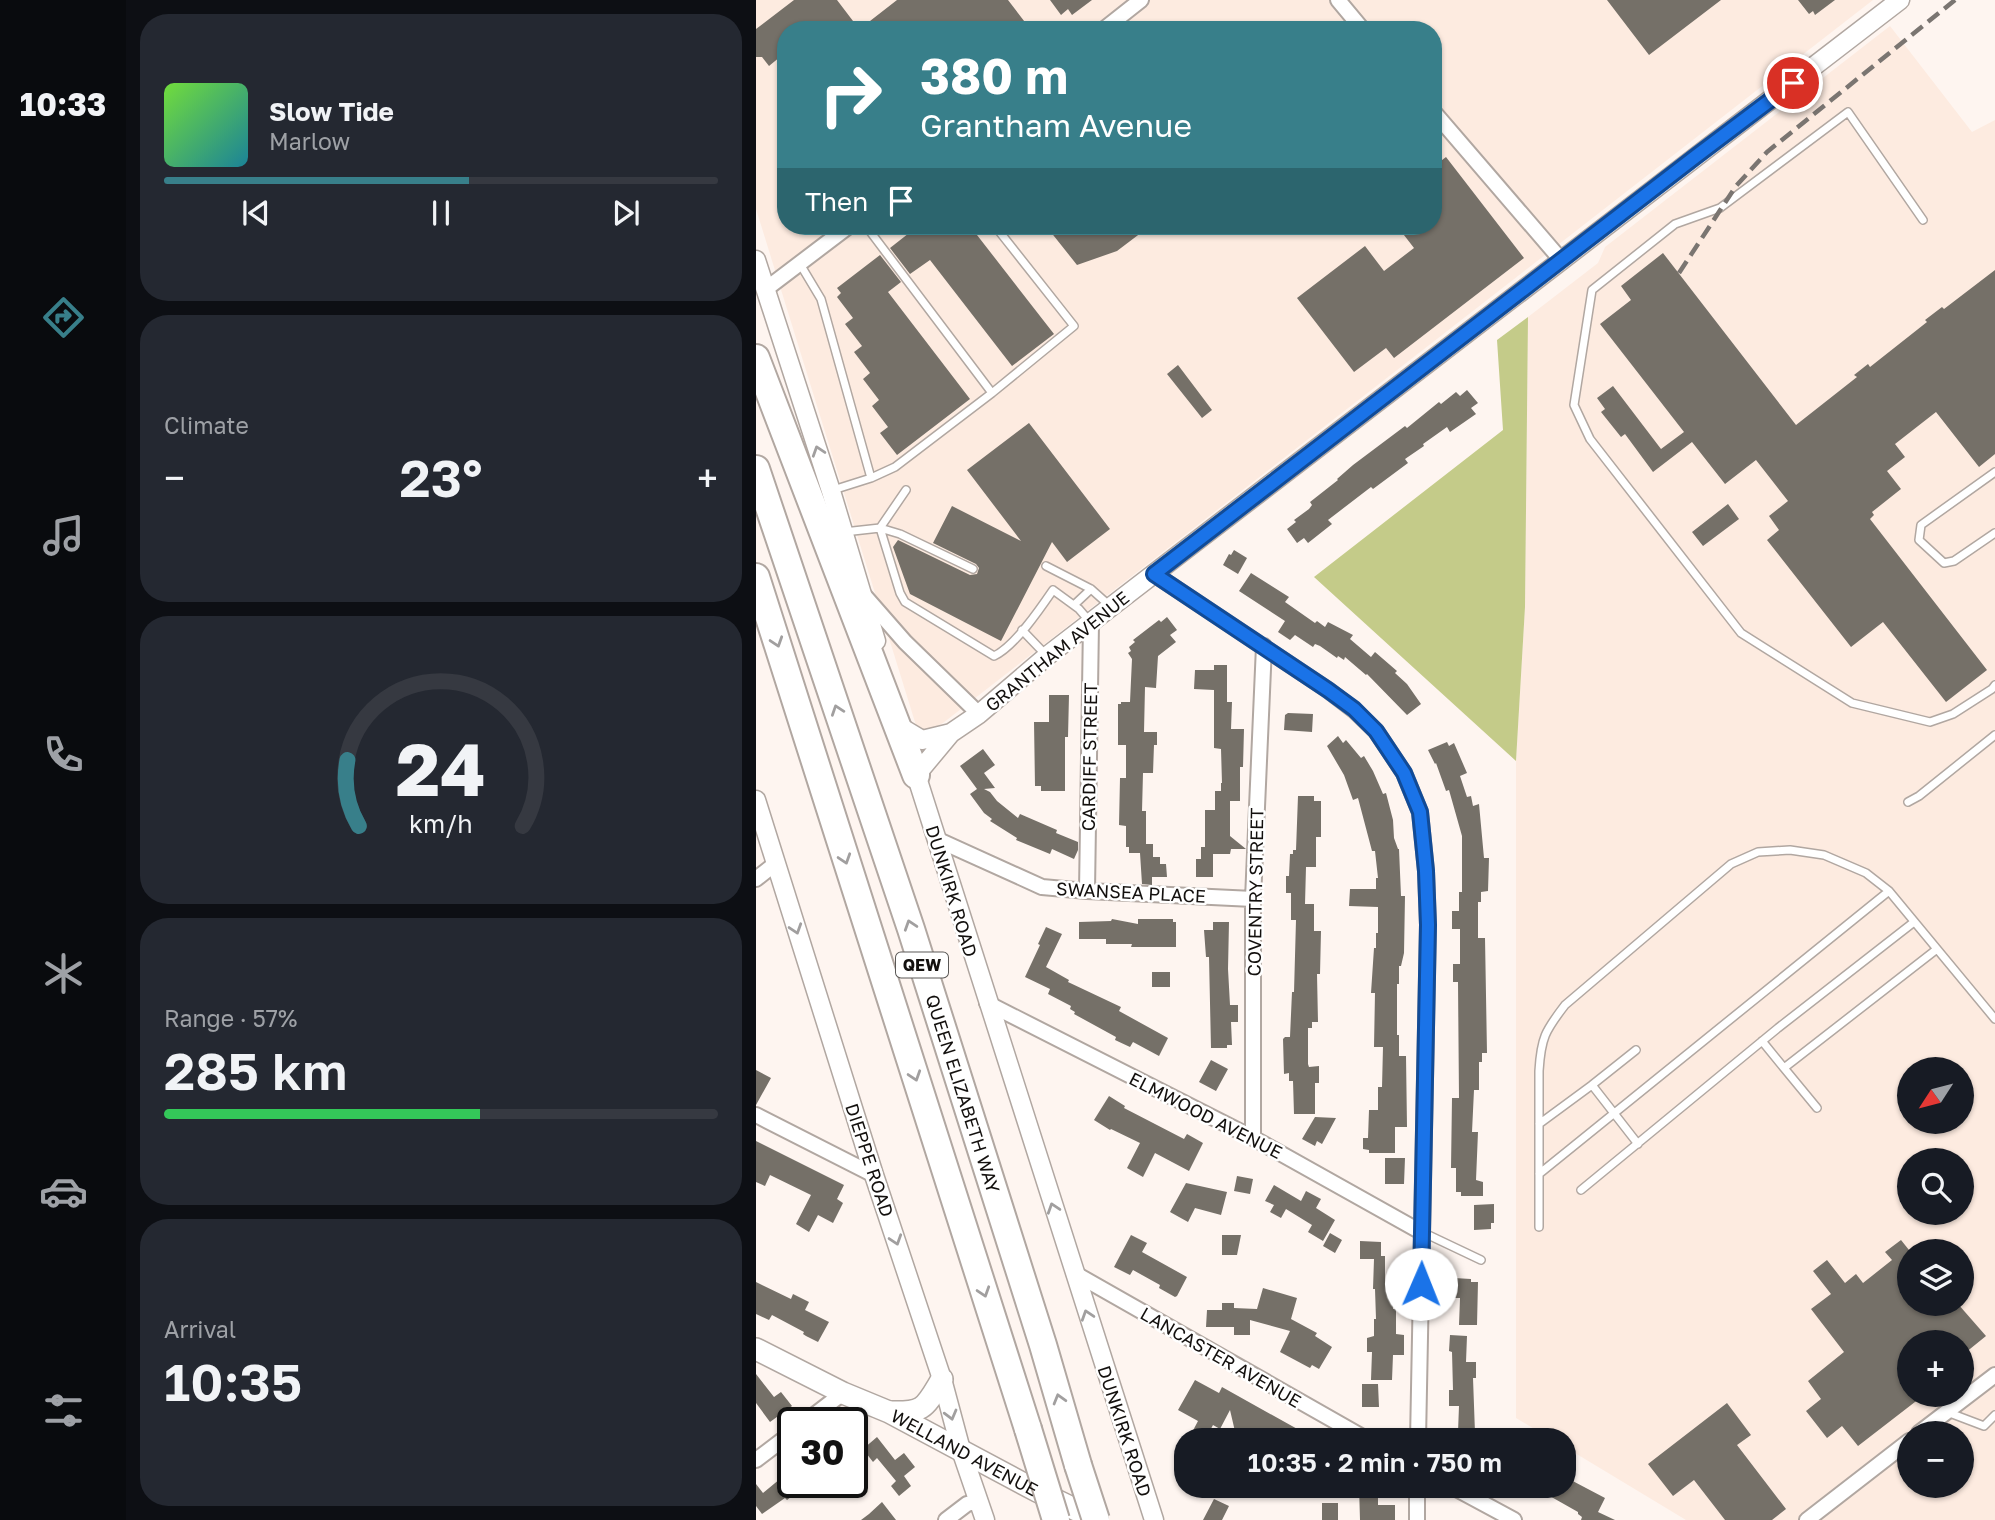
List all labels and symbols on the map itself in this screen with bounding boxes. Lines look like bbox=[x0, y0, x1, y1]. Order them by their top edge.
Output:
pin bbox=[1763, 53, 1823, 113]
one-way arrow bbox=[812, 445, 826, 458]
street label: GRANTHAM AVENUE bbox=[981, 586, 1133, 716]
one-way arrow bbox=[768, 636, 783, 648]
street label: CARDIFF STREET bbox=[1077, 683, 1101, 831]
one-way arrow bbox=[831, 704, 845, 716]
street label: COVENTRY STREET bbox=[1243, 807, 1267, 977]
street label: DUNKIRK ROAD bbox=[922, 823, 982, 959]
one-way arrow bbox=[837, 853, 852, 865]
street label: SWANSEA PLACE bbox=[1056, 877, 1206, 907]
one-way arrow bbox=[903, 919, 918, 931]
one-way arrow bbox=[788, 922, 802, 934]
road number: QEW bbox=[896, 953, 948, 978]
street label: QUEEN ELIZABETH WAY bbox=[921, 992, 1005, 1196]
north arrow bbox=[1897, 1057, 1974, 1134]
street label: ELMWOOD AVENUE bbox=[1126, 1067, 1286, 1163]
one-way arrow bbox=[906, 1070, 921, 1082]
street label: DIEPPE ROAD bbox=[841, 1100, 899, 1220]
one-way arrow bbox=[1047, 1203, 1061, 1215]
one-way arrow bbox=[888, 1234, 902, 1246]
position arrow bbox=[1384, 1247, 1458, 1321]
one-way arrow bbox=[976, 1286, 990, 1298]
street label: LANCASTER AVENUE bbox=[1137, 1302, 1305, 1412]
one-way arrow bbox=[1081, 1310, 1096, 1322]
street label: DUNKIRK ROAD bbox=[1093, 1363, 1157, 1499]
one-way arrow bbox=[1052, 1393, 1067, 1405]
street label: WELLAND AVENUE bbox=[887, 1404, 1042, 1501]
speed limit sign: 30 bbox=[777, 1407, 868, 1498]
one-way arrow bbox=[943, 1409, 957, 1421]

